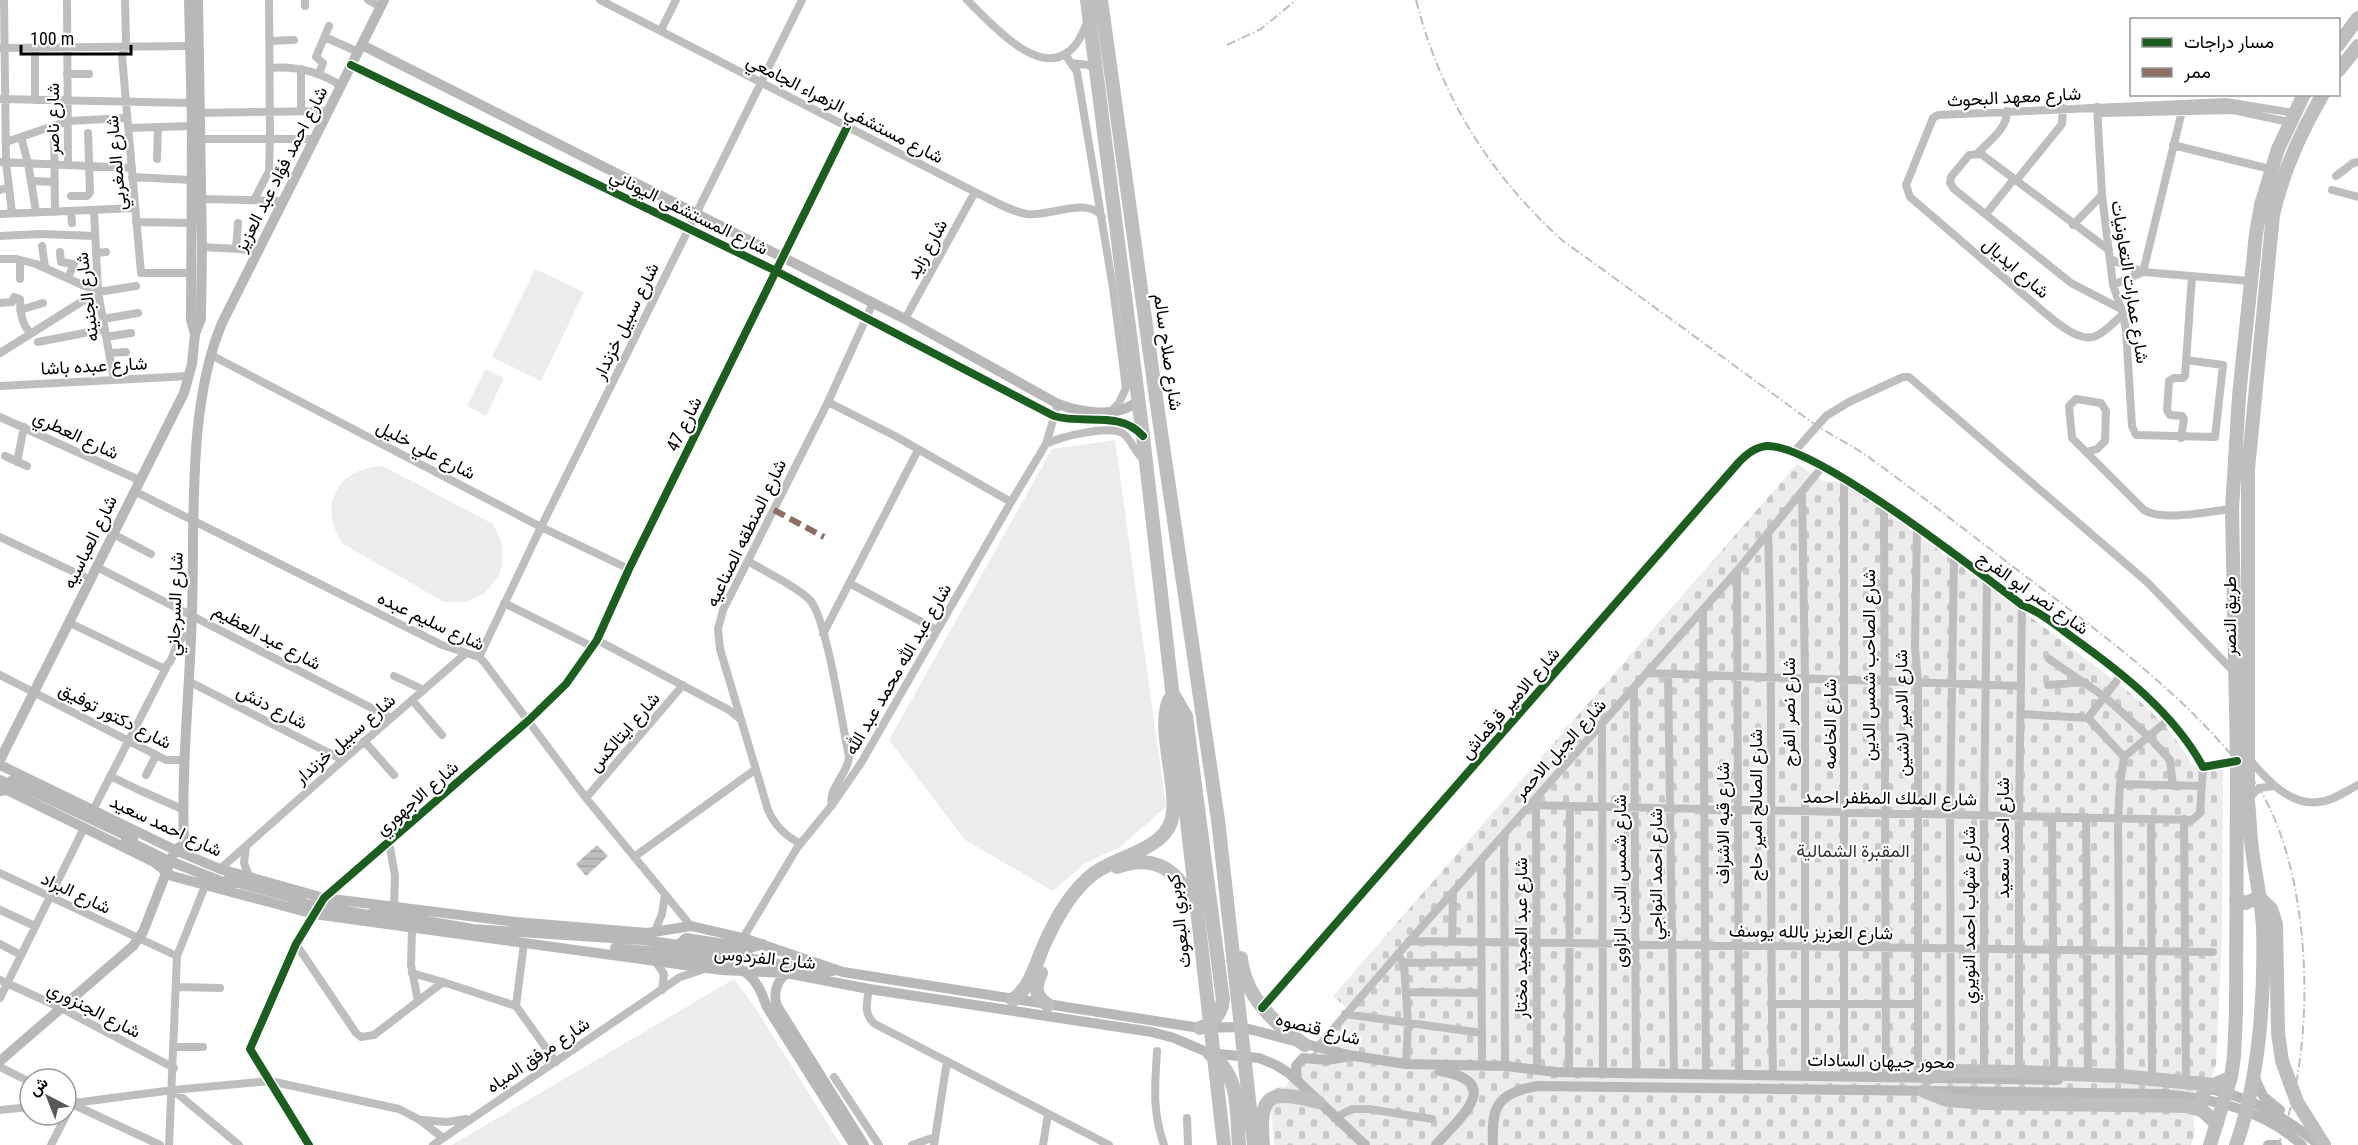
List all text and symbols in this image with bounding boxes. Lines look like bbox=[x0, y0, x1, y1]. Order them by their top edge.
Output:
scale bar bbox=[21, 18, 130, 56]
legend bbox=[2130, 18, 2340, 96]
text: 100 m bbox=[30, 28, 74, 49]
text: مسار دراجات bbox=[2184, 31, 2274, 53]
street label: شارع مستشفي الزهراء الجامعي bbox=[741, 50, 947, 172]
text: ممر bbox=[2183, 61, 2211, 83]
street label: شارع معهد البحوث bbox=[1946, 82, 2082, 113]
street label: شارع ناصر bbox=[42, 83, 65, 156]
street label: شارع احمد فؤاد عبد العزيز bbox=[229, 83, 333, 257]
street label: شارع المغربي bbox=[101, 114, 135, 212]
street label: شارع المستشفى اليوناني bbox=[605, 164, 772, 263]
street label: شارع عمارات التعاونيات bbox=[2105, 199, 2154, 365]
street label: شارع زايد bbox=[902, 215, 953, 283]
street label: شارع ايديال bbox=[1977, 233, 2054, 304]
street label: شارع الجنينه bbox=[71, 251, 104, 343]
street label: شارع سبيل خزندار bbox=[588, 259, 665, 384]
street label: شارع صلاح سالم bbox=[1148, 292, 1187, 412]
street label: شارع عبده باشا bbox=[40, 352, 148, 381]
street label: شارع 47 bbox=[661, 393, 708, 455]
street label: شارع العطري bbox=[28, 406, 122, 468]
street label: شارع علي خليل bbox=[371, 416, 479, 488]
street label: شارع المنطقه الصناعيه bbox=[701, 456, 792, 611]
street label: شارع العباسيه bbox=[58, 492, 123, 593]
street label: شارع نصر ابو الفرج bbox=[1972, 546, 2093, 640]
street label: شارع السرجاني bbox=[162, 552, 192, 657]
street label: شارع الصاحب شمس الدين bbox=[1858, 569, 1881, 761]
street label: طريق النصر bbox=[2219, 576, 2241, 657]
street label: شارع عبد الله محمد عبد الله bbox=[840, 579, 957, 759]
street label: شارع سليم عبده bbox=[373, 587, 488, 656]
street label: شارع عبد العظيم bbox=[209, 599, 325, 676]
street label: شارع الامير قرقماش bbox=[1455, 643, 1565, 764]
street label: شارع الامير لاشين bbox=[1890, 649, 1915, 777]
street label: شارع نصر الفرج bbox=[1778, 657, 1801, 767]
street label: شارع دكتور توفيق bbox=[54, 678, 175, 755]
street label: شارع الخاصه bbox=[1819, 678, 1842, 770]
street label: شارع دنش bbox=[233, 680, 311, 735]
street label: شارع ايتالكس bbox=[583, 688, 665, 777]
street label: شارع سبيل خزندار bbox=[289, 689, 401, 790]
street label: شارع الجبل الاحمر bbox=[1508, 694, 1612, 805]
street label: شارع الصالح امير حاج bbox=[1745, 729, 1768, 881]
street label: شارع الاجهوري bbox=[371, 756, 466, 843]
street label: شارع قبه الاشراف bbox=[1712, 762, 1735, 884]
street label: شارع احمد سعيد bbox=[1992, 777, 2015, 899]
street label: شارع الملك المظفر احمد bbox=[1803, 785, 1977, 812]
street label: شارع احمد سعيد bbox=[106, 790, 226, 862]
street label: شارع شمس الدين الزاوى bbox=[1609, 794, 1632, 968]
street label: شارع احمد النواجي bbox=[1645, 808, 1671, 940]
street label: شارع شهاب احمد النويري bbox=[1958, 826, 1984, 1004]
park label: المقبرة الشمالية bbox=[1796, 840, 1910, 862]
street label: شارع عبد المجيد مختار bbox=[1510, 857, 1533, 1020]
street label: شارع البراد bbox=[37, 867, 114, 920]
street label: كوبري البعوث bbox=[1162, 872, 1200, 969]
street label: شارع العزيز بالله يوسف bbox=[1729, 920, 1893, 945]
street label: شارع الفردوس bbox=[713, 942, 817, 975]
street label: شارع الجنزوري bbox=[42, 977, 144, 1046]
street label: شارع قنصوه bbox=[1273, 1008, 1363, 1051]
street label: شارع مرفق المياه bbox=[482, 1012, 594, 1098]
street label: محور جيهان السادات bbox=[1807, 1049, 1955, 1073]
north arrow bbox=[18, 1067, 78, 1127]
text: ش bbox=[25, 1073, 52, 1100]

